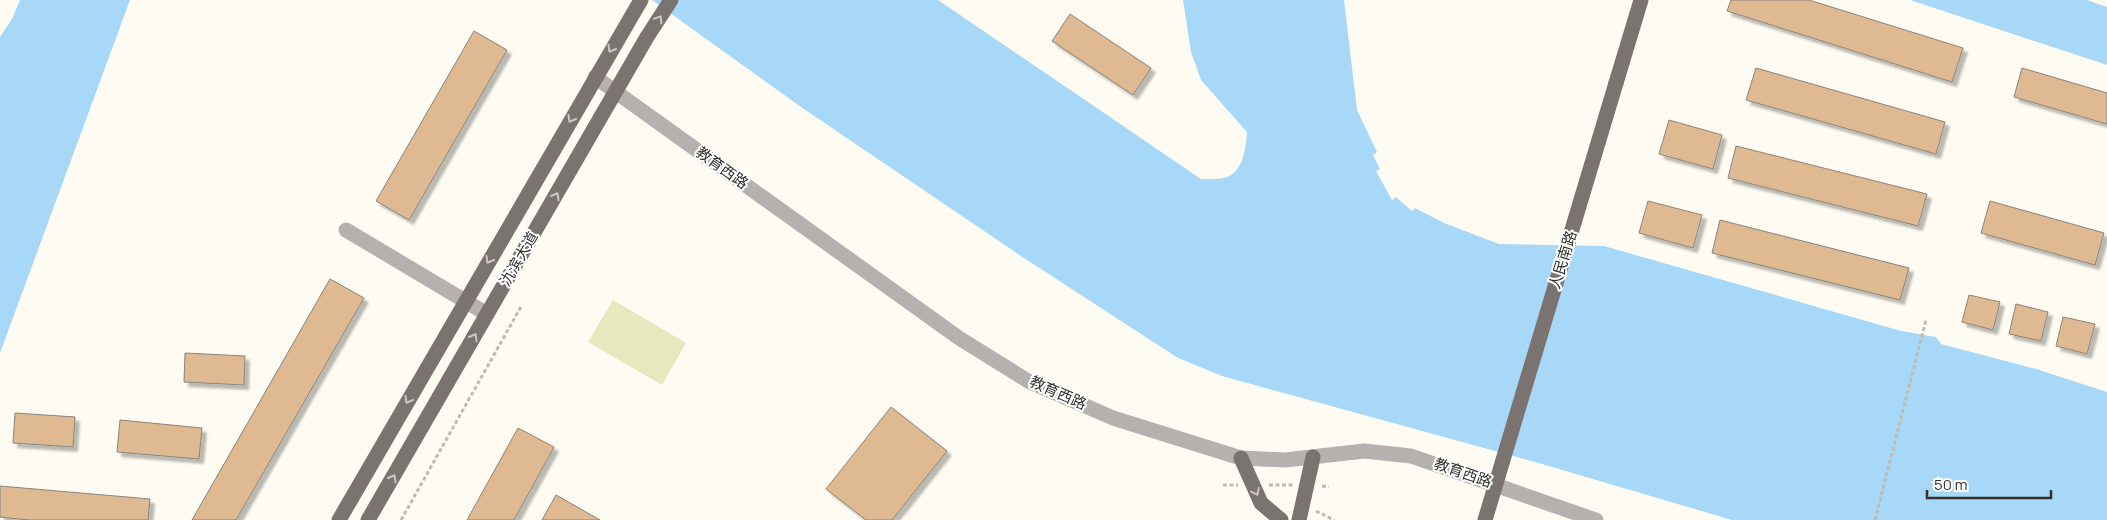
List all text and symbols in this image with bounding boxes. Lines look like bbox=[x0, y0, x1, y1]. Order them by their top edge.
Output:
one-way arrow bbox=[653, 15, 662, 24]
one-way arrow bbox=[608, 44, 618, 53]
one-way arrow bbox=[567, 114, 577, 123]
street label: 教育西路 bbox=[692, 141, 753, 194]
one-way arrow bbox=[549, 193, 559, 202]
street label: 氿滨大道 bbox=[494, 228, 543, 290]
street label: 人民南路 bbox=[1544, 228, 1581, 292]
one-way arrow bbox=[486, 254, 496, 263]
one-way arrow bbox=[467, 333, 477, 342]
street label: 教育西路 bbox=[1027, 371, 1090, 414]
one-way arrow bbox=[404, 395, 414, 404]
street label: 教育西路 bbox=[1431, 453, 1495, 492]
scale bar bbox=[1927, 468, 2051, 500]
one-way arrow bbox=[386, 474, 396, 483]
text: 50 m bbox=[1934, 474, 1968, 495]
one-way arrow bbox=[1250, 487, 1261, 496]

